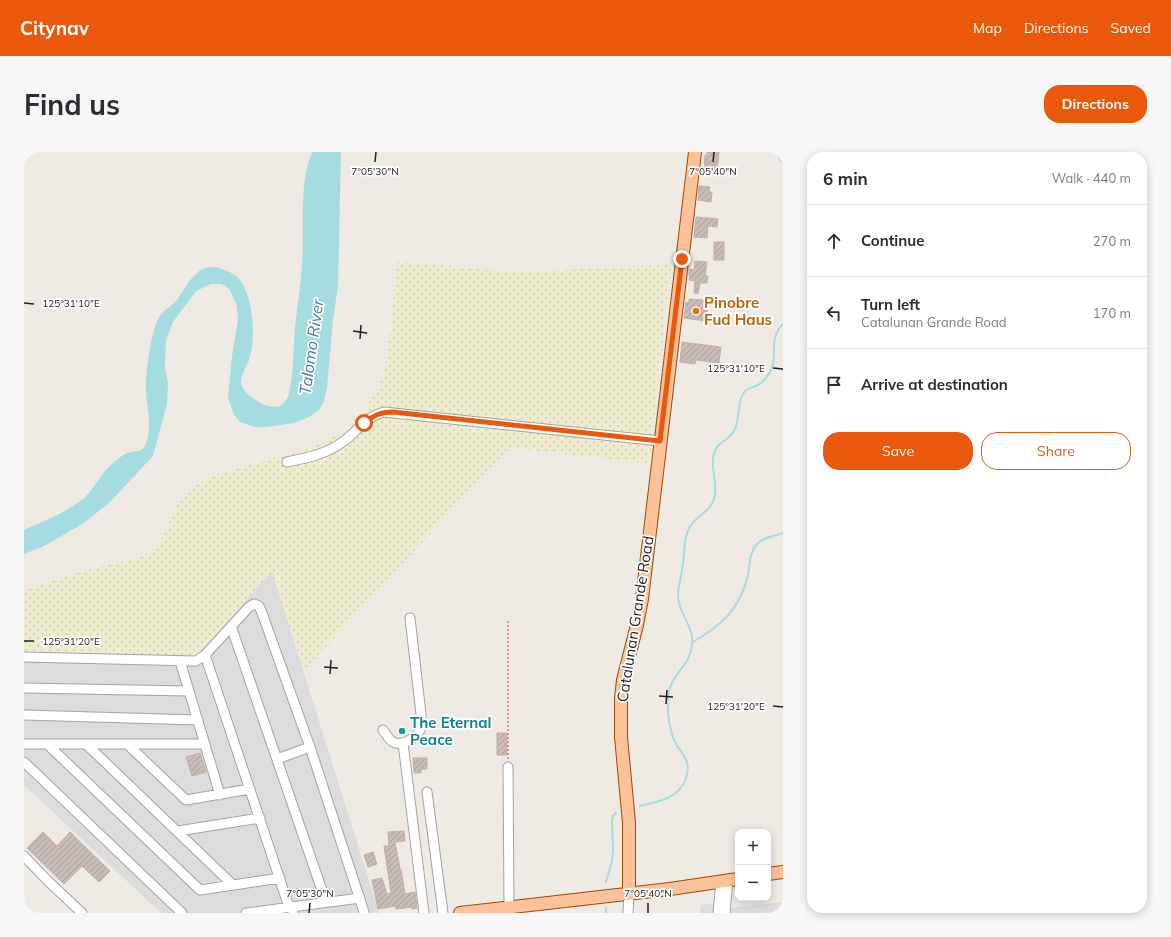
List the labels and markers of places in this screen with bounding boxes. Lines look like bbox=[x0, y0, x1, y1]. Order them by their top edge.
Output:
place label: Pinobre Fud Haus bbox=[704, 293, 772, 329]
marker: Pinobre Fud Haus bbox=[691, 306, 701, 316]
place label: The Eternal Peace bbox=[410, 713, 492, 749]
marker: The Eternal Peace bbox=[397, 726, 407, 736]

